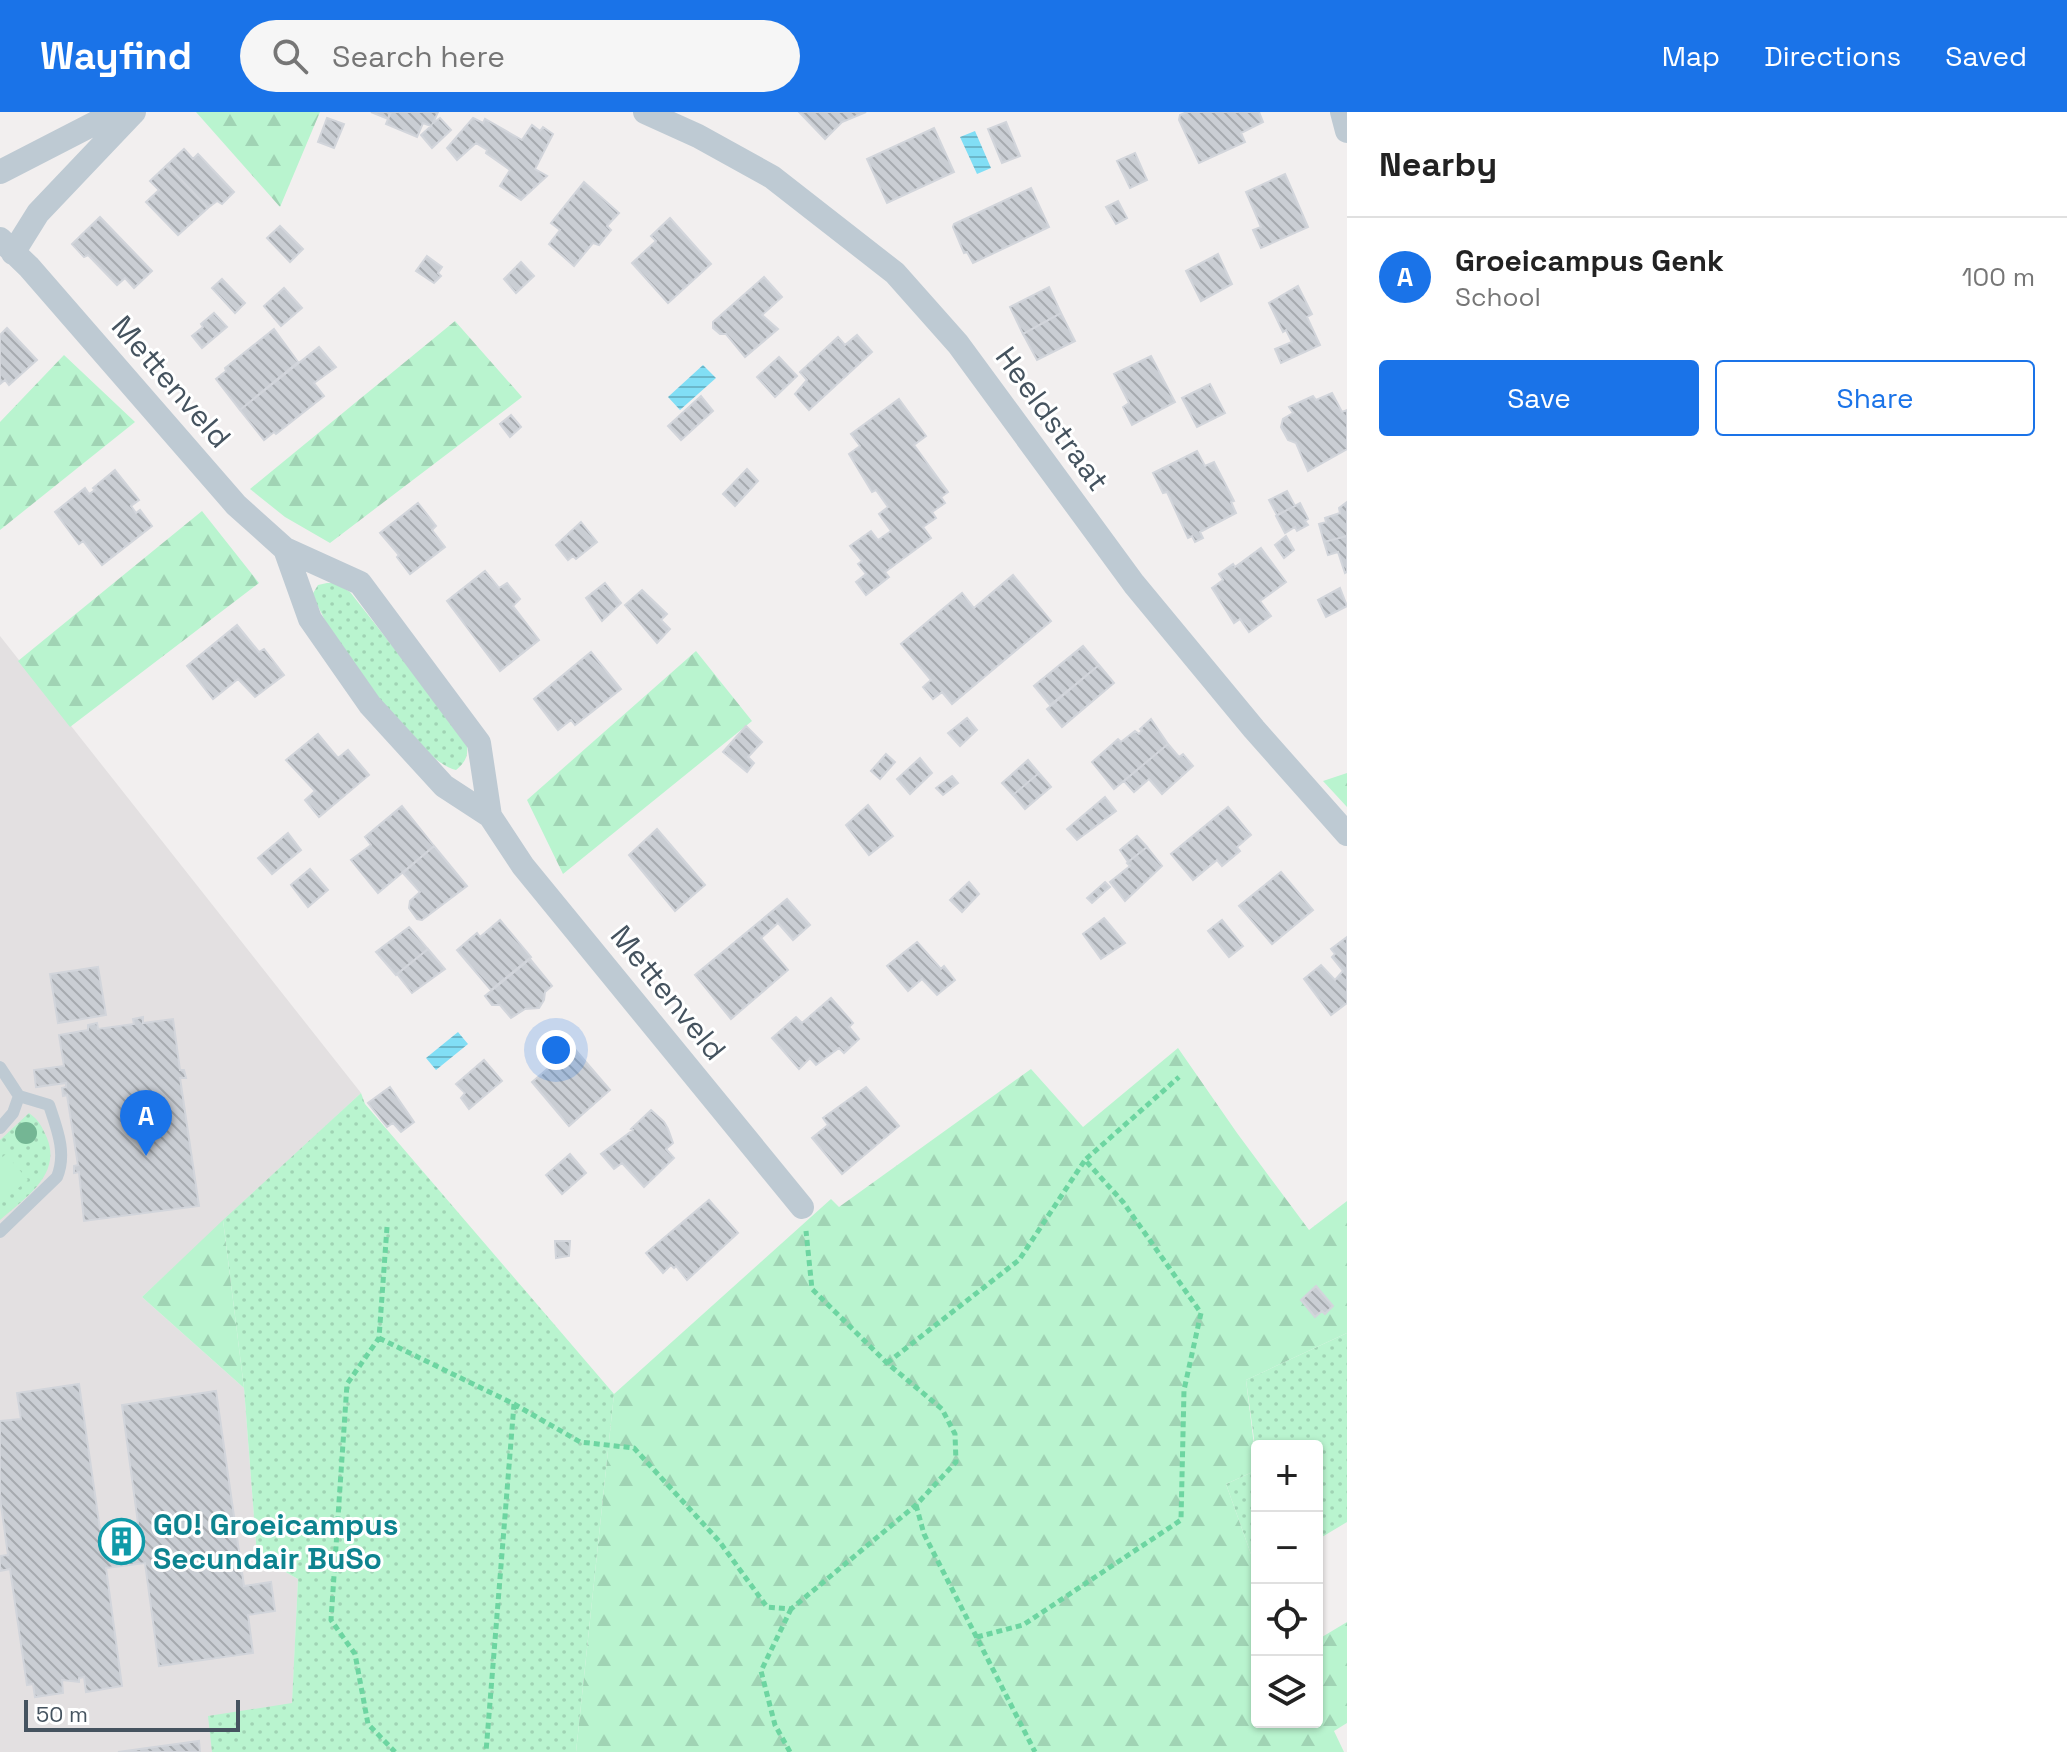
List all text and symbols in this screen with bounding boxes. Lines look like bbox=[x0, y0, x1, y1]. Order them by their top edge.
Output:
search box bbox=[240, 20, 800, 92]
text: Wayfind bbox=[40, 32, 192, 80]
icon: search bbox=[268, 34, 312, 78]
text: Search here bbox=[332, 37, 505, 76]
text: Map bbox=[1662, 38, 1720, 74]
text: Directions bbox=[1764, 38, 1901, 74]
text: Saved bbox=[1945, 38, 2027, 74]
text: Nearby bbox=[1379, 143, 1497, 186]
text: Groeicampus Genk bbox=[1455, 241, 1724, 280]
text: A bbox=[1397, 260, 1413, 294]
text: 100 m bbox=[1962, 260, 2035, 294]
text: School bbox=[1455, 280, 1541, 314]
street label: Mettenveld bbox=[103, 307, 240, 456]
street label: Heeldstraat bbox=[987, 339, 1118, 499]
button: Save bbox=[1379, 360, 1699, 436]
button: Share bbox=[1715, 360, 2035, 436]
street label: Mettenveld bbox=[602, 917, 735, 1068]
your location bbox=[536, 1030, 576, 1070]
pin: A bbox=[120, 1090, 172, 1156]
map controls bbox=[1251, 1440, 1323, 1728]
button: + bbox=[1251, 1440, 1323, 1512]
place label: GO! Groeicampus Secundair BuSo bbox=[153, 1505, 398, 1578]
button: − bbox=[1251, 1512, 1323, 1584]
building icon: GO! Groeicampus Secundair BuSo bbox=[98, 1518, 146, 1566]
button: locate bbox=[1251, 1584, 1323, 1656]
button: layers bbox=[1251, 1656, 1323, 1728]
scale bar bbox=[24, 1696, 240, 1732]
text: 50 m bbox=[36, 1700, 88, 1728]

